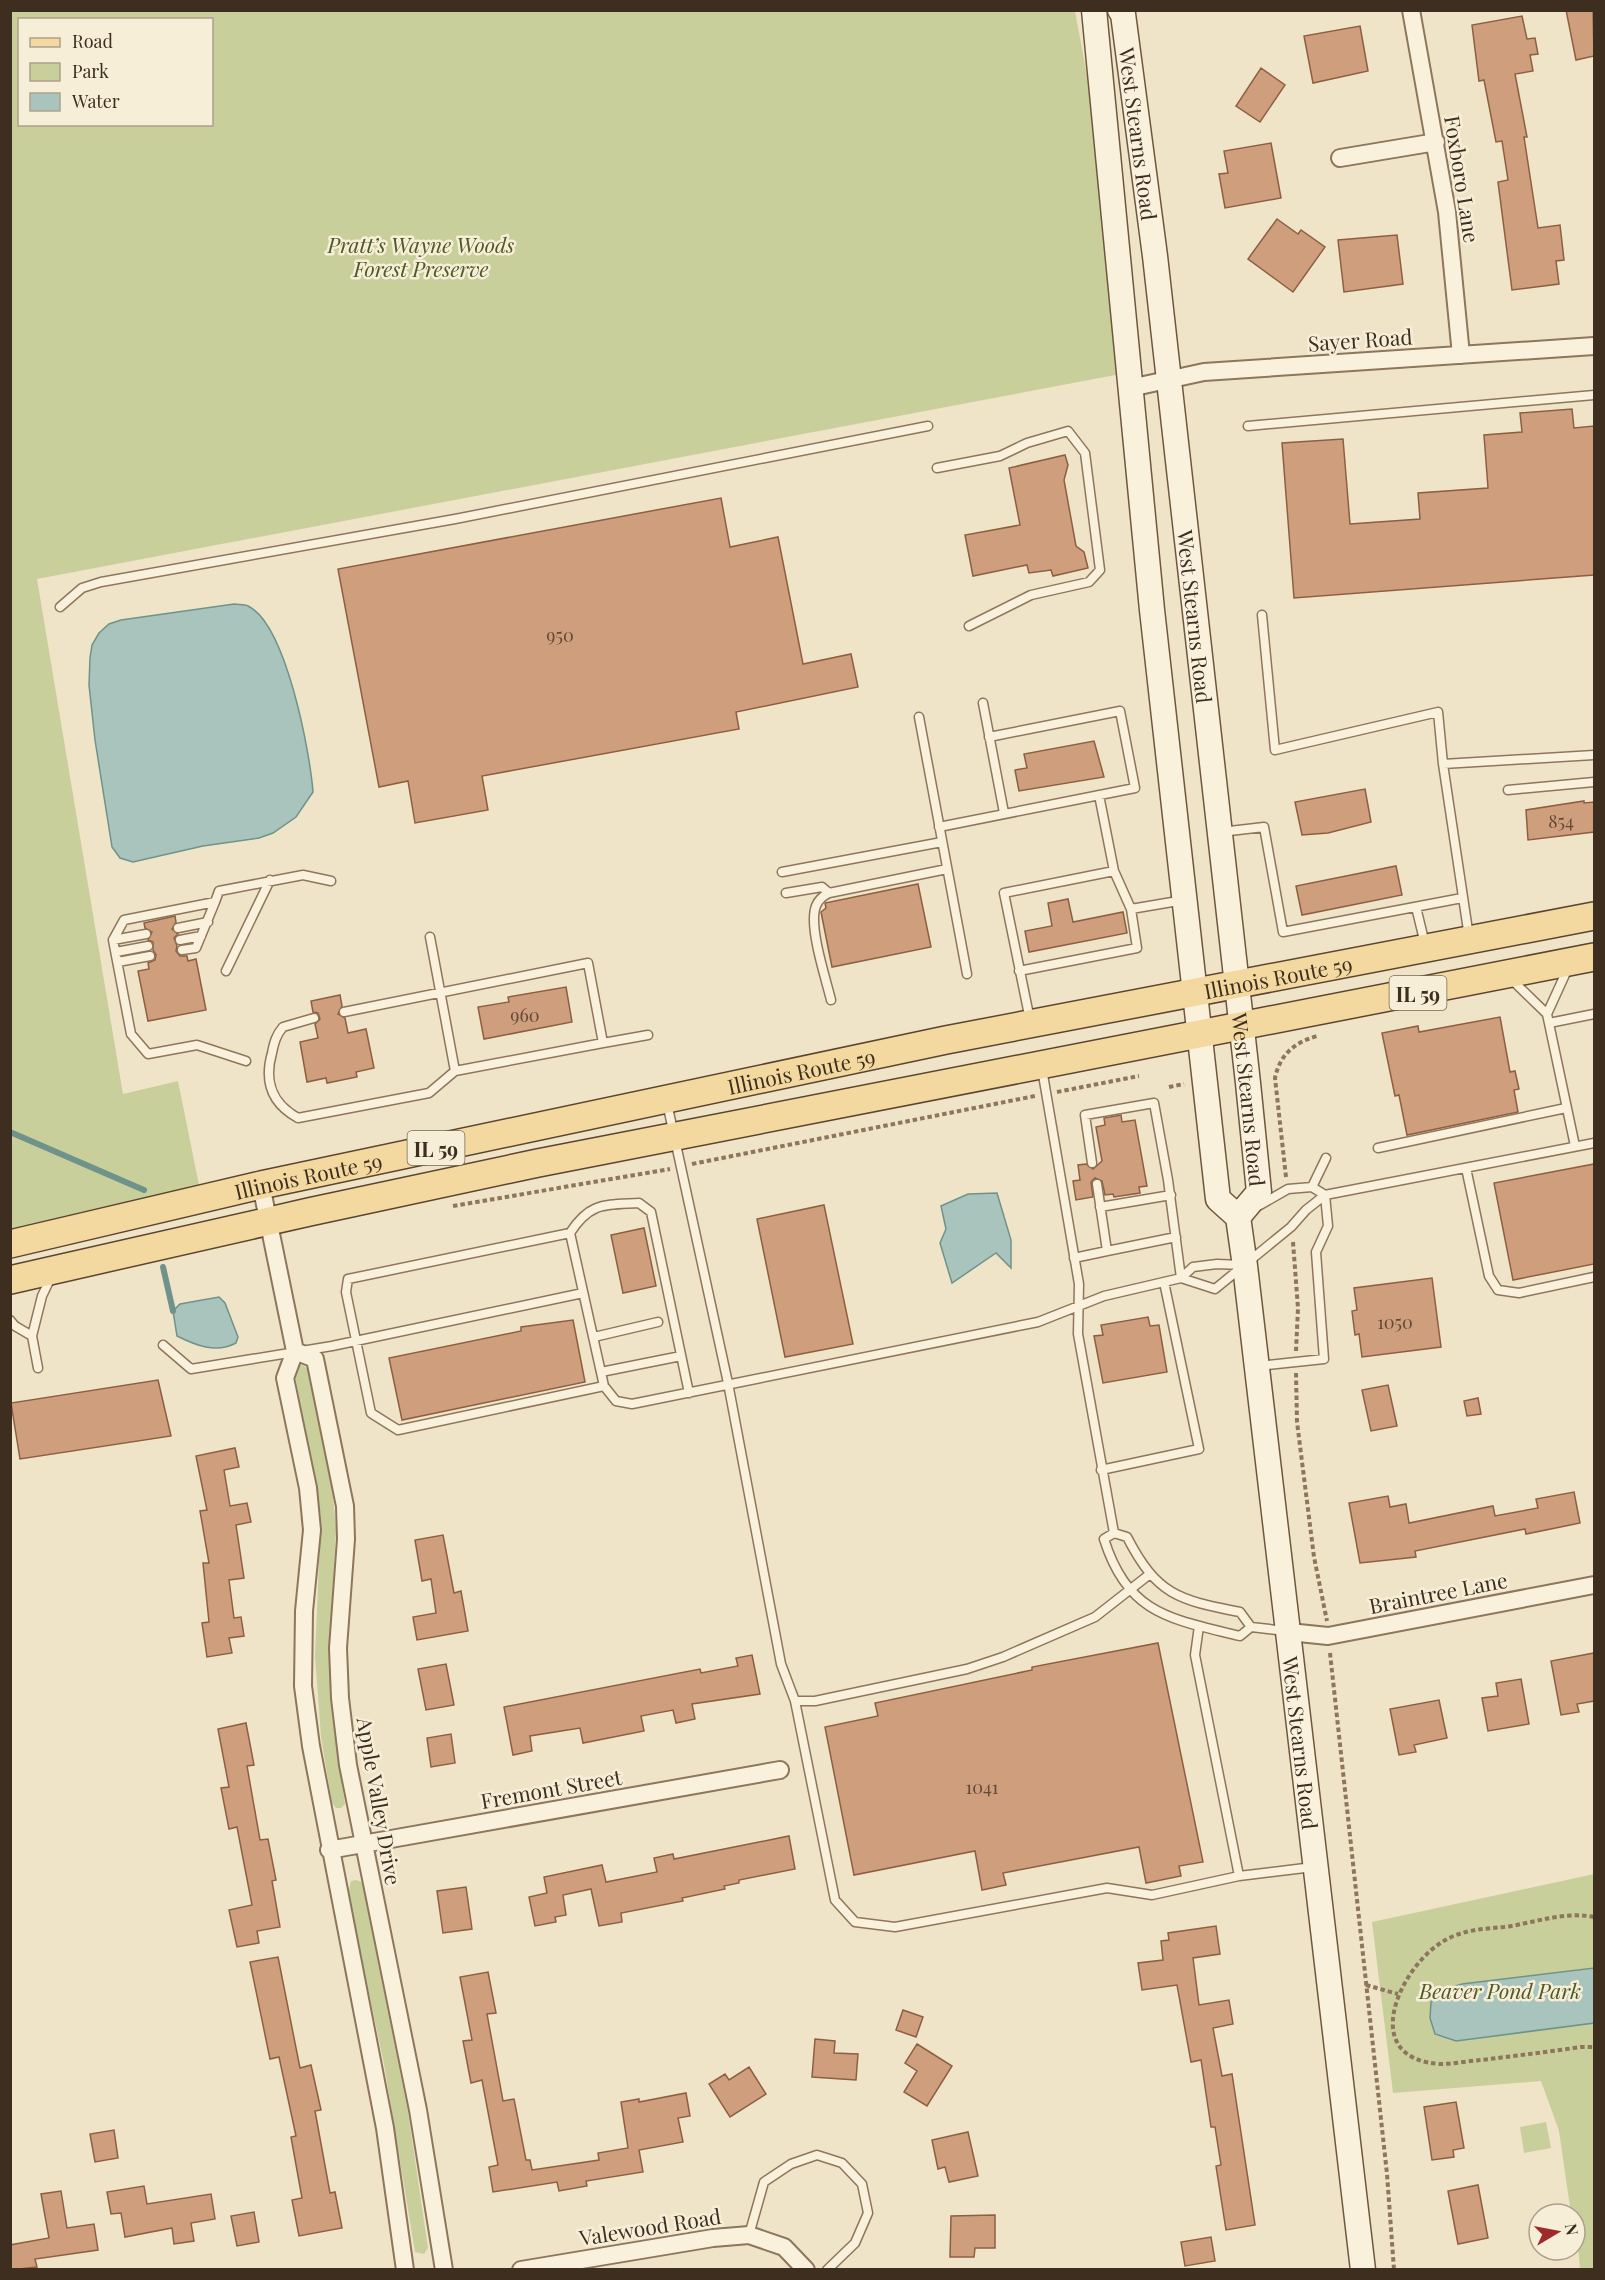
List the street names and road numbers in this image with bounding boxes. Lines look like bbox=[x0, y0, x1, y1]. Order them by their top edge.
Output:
street label: West Stearns Road bbox=[1113, 45, 1164, 222]
street label: Foxboro Lane bbox=[1439, 113, 1487, 245]
street label: Sayer Road bbox=[1307, 321, 1413, 357]
street label: West Stearns Road bbox=[1172, 528, 1219, 705]
street label: Illinois Route 59 bbox=[1202, 949, 1354, 1004]
road number: IL 59 bbox=[1390, 976, 1446, 1010]
street label: West Stearns Road bbox=[1226, 1011, 1272, 1188]
street label: Illinois Route 59 bbox=[725, 1041, 878, 1100]
road number: IL 59 bbox=[408, 1131, 464, 1165]
street label: Illinois Route 59 bbox=[232, 1146, 384, 1205]
street label: Braintree Lane bbox=[1366, 1565, 1510, 1619]
street label: West Stearns Road bbox=[1277, 1654, 1325, 1831]
street label: Apple Valley Drive bbox=[351, 1714, 409, 1887]
street label: Fremont Street bbox=[478, 1762, 624, 1814]
street label: Valewood Road bbox=[576, 2201, 723, 2251]

